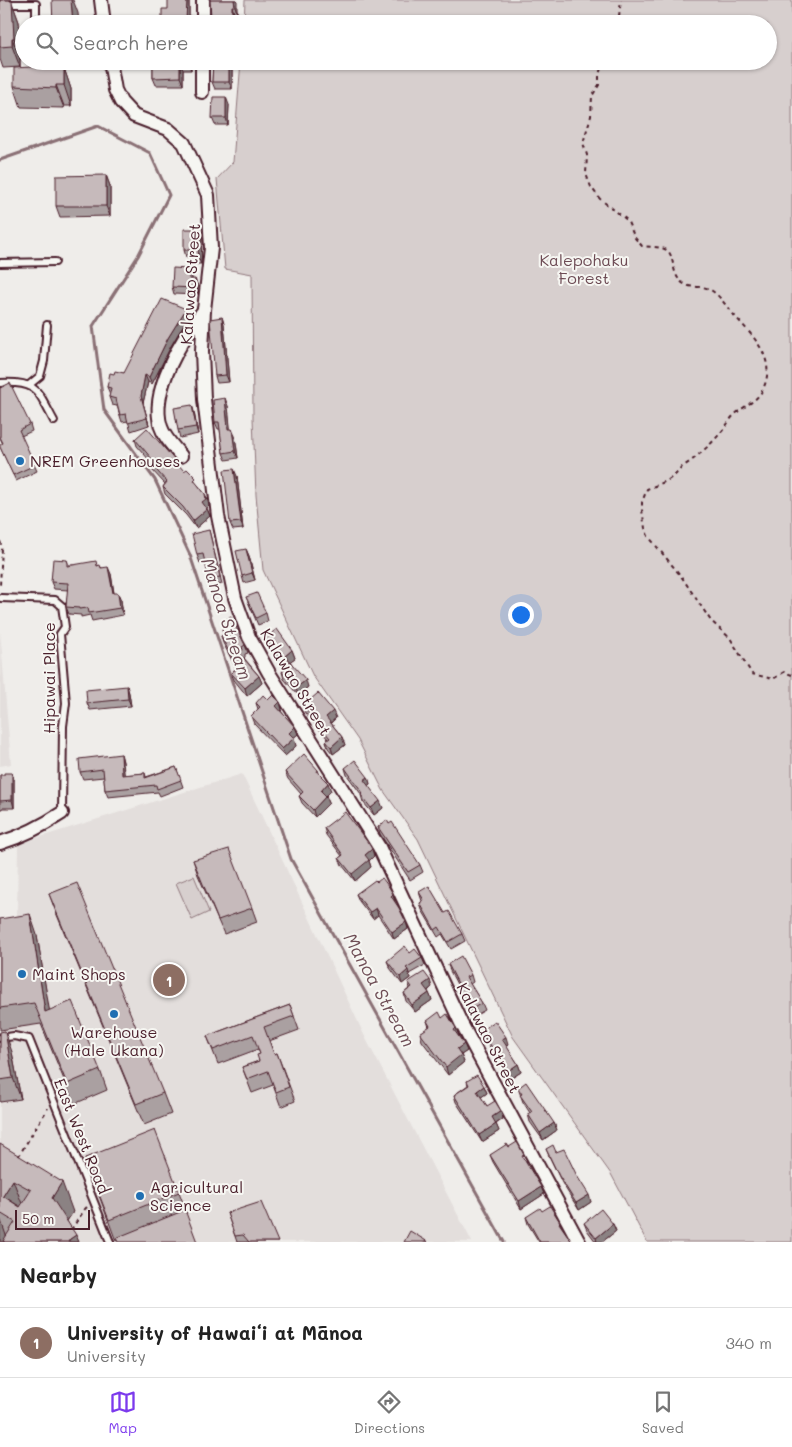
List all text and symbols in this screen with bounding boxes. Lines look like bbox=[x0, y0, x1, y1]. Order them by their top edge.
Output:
search box bbox=[15, 15, 777, 70]
icon: search bbox=[33, 29, 61, 57]
text: Search here bbox=[73, 30, 189, 55]
street label: Kalawao Street bbox=[175, 223, 204, 345]
park label: Kalepohaku Forest bbox=[539, 249, 629, 288]
place label: NREM Greenhouses bbox=[30, 450, 180, 471]
marker: NREM Greenhouses bbox=[14, 455, 26, 467]
water label: Manoa Stream bbox=[196, 555, 258, 683]
your location bbox=[508, 602, 534, 628]
street label: Hipawai Place bbox=[38, 622, 59, 734]
street label: Kalawao Street bbox=[256, 624, 337, 739]
water label: Manoa Stream bbox=[339, 928, 421, 1051]
pin: 1 bbox=[153, 961, 185, 999]
place label: Maint Shops bbox=[32, 963, 126, 984]
marker: Maint Shops bbox=[16, 968, 28, 980]
street label: Kalawao Street bbox=[452, 979, 526, 1097]
marker: Warehouse (Hale Ukana) bbox=[108, 1008, 120, 1020]
place label: Warehouse (Hale Ukana) bbox=[64, 1021, 164, 1060]
street label: East West Road bbox=[50, 1075, 115, 1197]
place label: Agricultural Science bbox=[150, 1176, 243, 1215]
marker: Agricultural Science bbox=[134, 1190, 146, 1202]
scale bar bbox=[15, 1207, 90, 1230]
text: 50 m bbox=[22, 1209, 54, 1228]
text: Nearby bbox=[20, 1261, 97, 1288]
text: University of Hawaiʻi at Mānoa bbox=[67, 1320, 363, 1345]
text: 1 bbox=[32, 1332, 40, 1353]
text: 340 m bbox=[725, 1332, 772, 1353]
text: University bbox=[67, 1345, 146, 1366]
tab: Map bbox=[108, 1388, 137, 1437]
tab: Directions bbox=[354, 1388, 425, 1437]
tab: Saved bbox=[642, 1388, 684, 1437]

